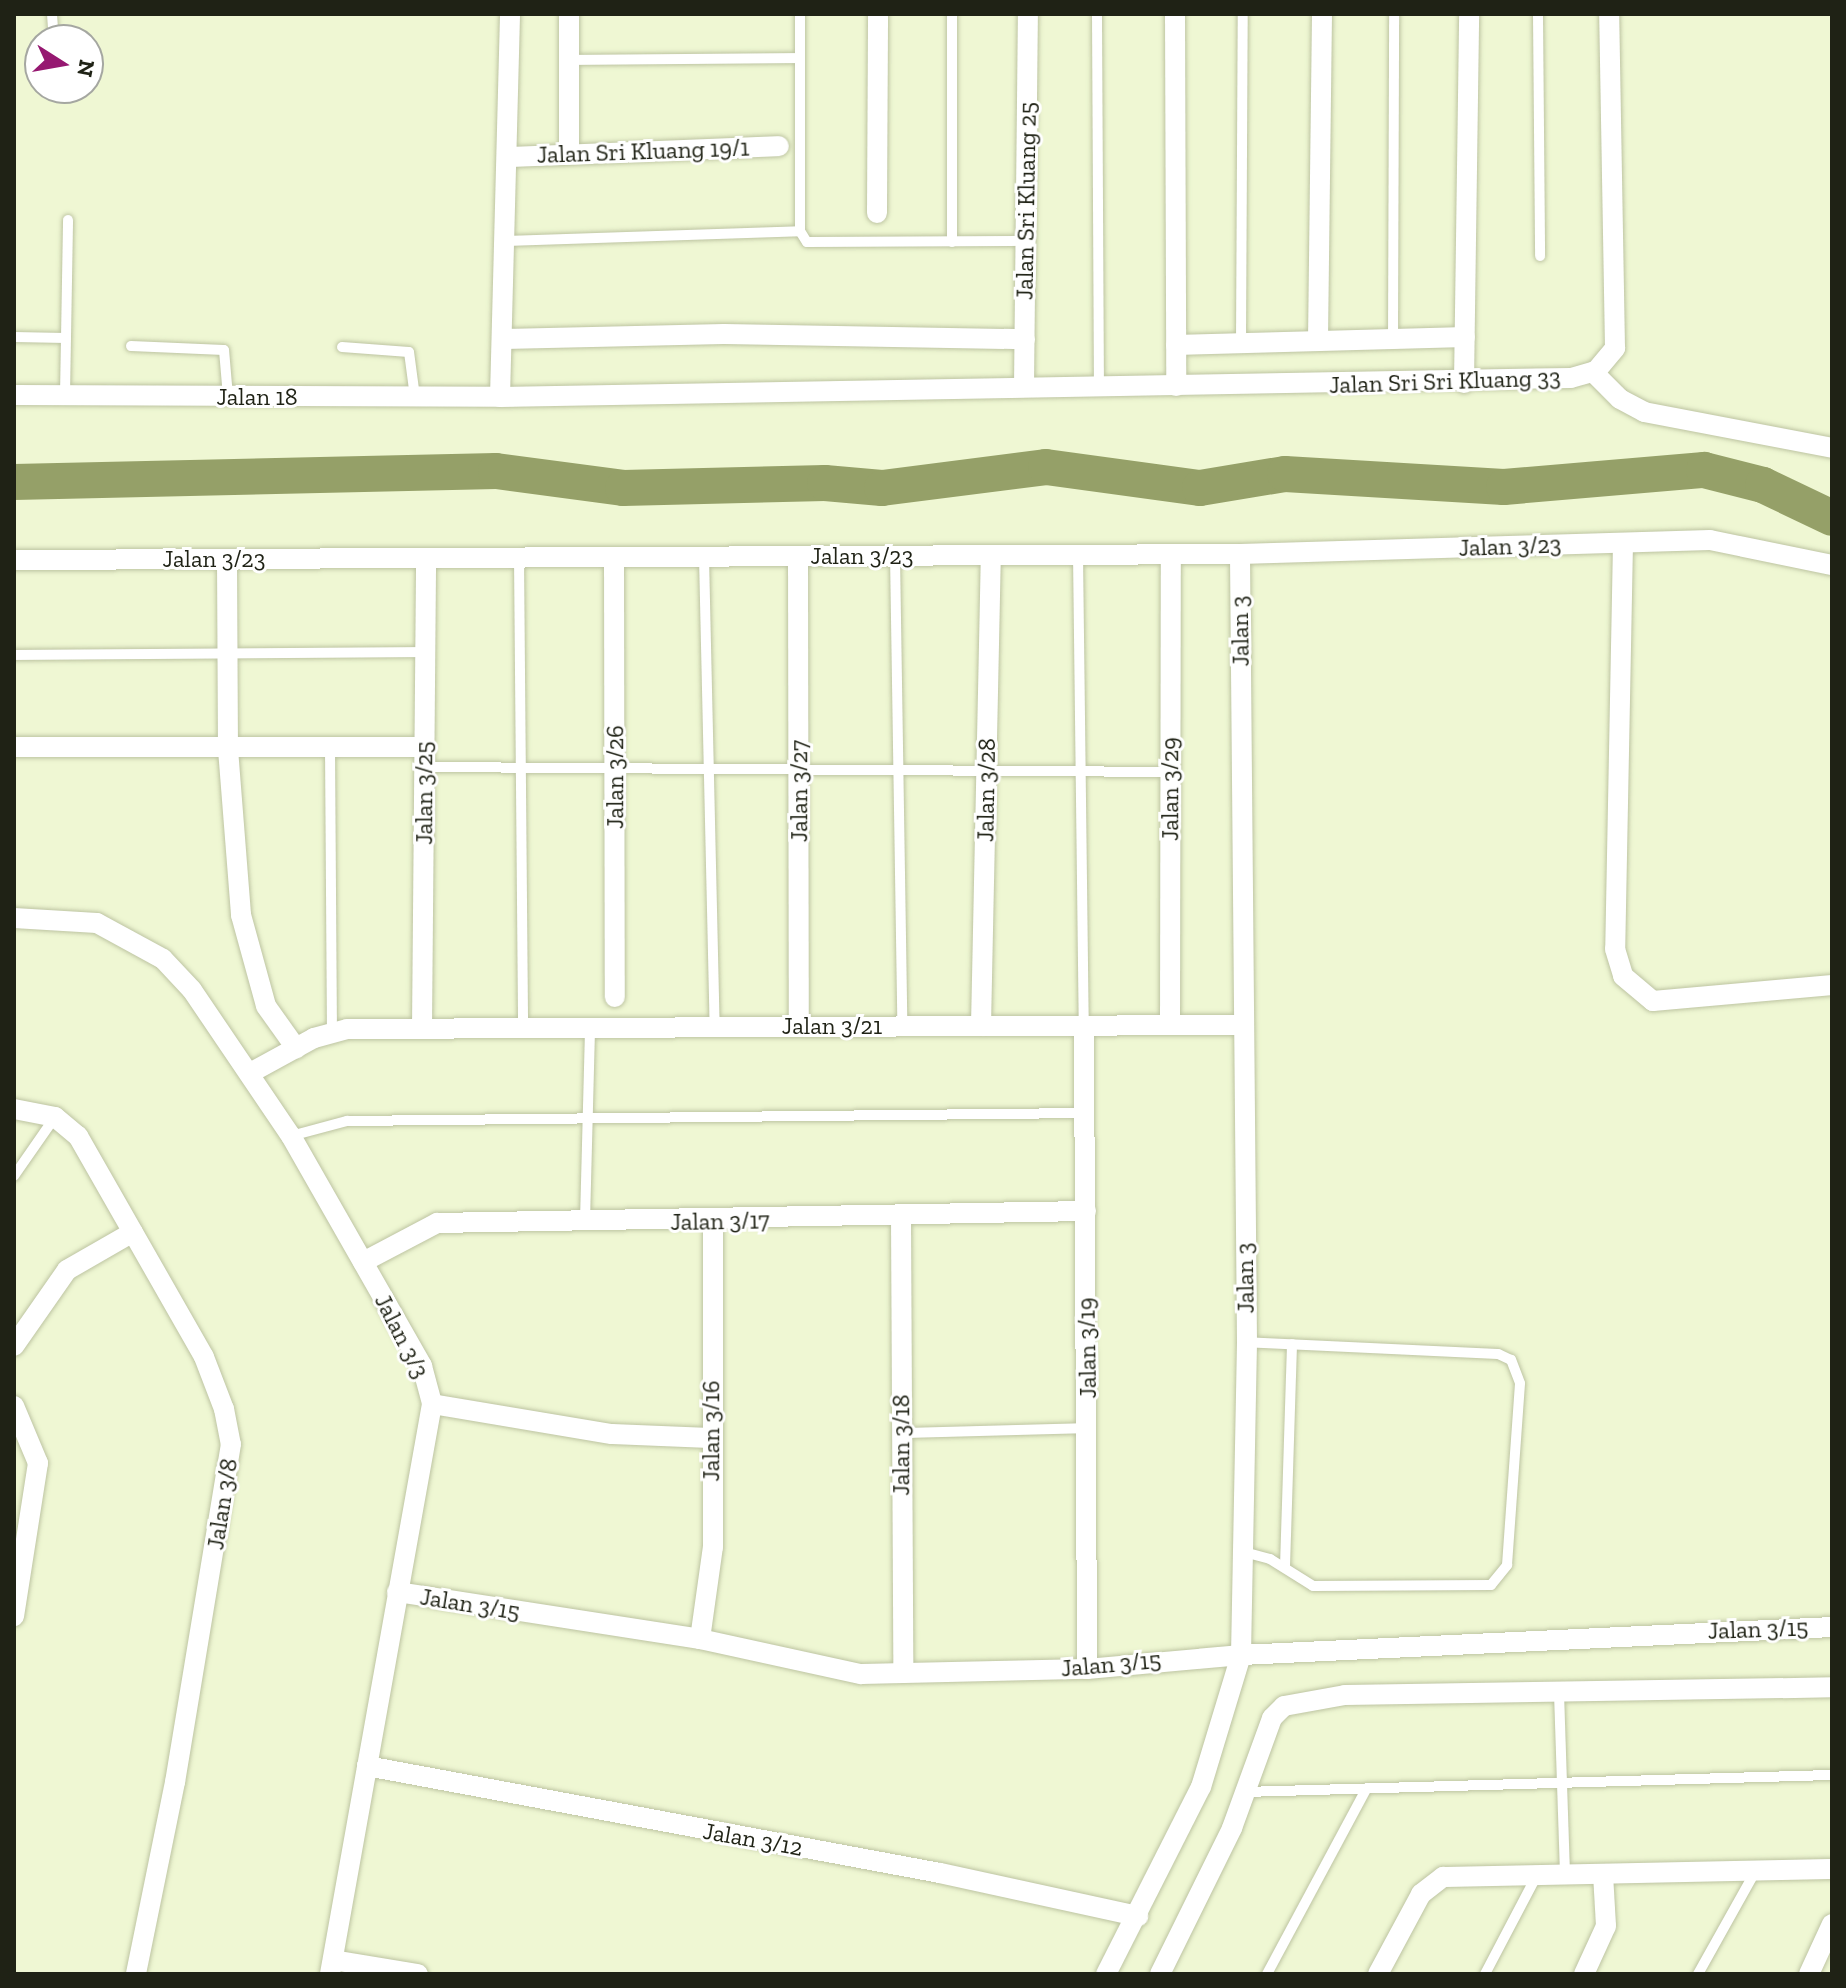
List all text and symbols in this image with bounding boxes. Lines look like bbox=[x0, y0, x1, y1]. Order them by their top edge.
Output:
north arrow bbox=[24, 24, 104, 104]
text: N bbox=[71, 57, 101, 79]
street label: Jalan Sri Kluang 25 bbox=[1010, 102, 1042, 300]
street label: Jalan Sri Kluang 19/1 bbox=[536, 133, 750, 169]
street label: Jalan Sri Sri Kluang 33 bbox=[1329, 363, 1561, 399]
street label: Jalan 18 bbox=[216, 383, 298, 411]
street label: Jalan 3/23 bbox=[1458, 530, 1562, 562]
street label: Jalan 3/23 bbox=[811, 542, 913, 570]
street label: Jalan 3/23 bbox=[163, 545, 265, 573]
street label: Jalan 3 bbox=[1225, 595, 1255, 667]
street label: Jalan 3/26 bbox=[601, 725, 629, 829]
street label: Jalan 3/29 bbox=[1156, 737, 1184, 841]
street label: Jalan 3/28 bbox=[971, 738, 1001, 842]
street label: Jalan 3/27 bbox=[785, 740, 813, 842]
street label: Jalan 3/25 bbox=[410, 741, 438, 845]
street label: Jalan 3/21 bbox=[782, 1012, 882, 1040]
street label: Jalan 3/17 bbox=[670, 1206, 770, 1236]
street label: Jalan 3 bbox=[1230, 1242, 1260, 1314]
street label: Jalan 3/3 bbox=[369, 1289, 435, 1383]
street label: Jalan 3/19 bbox=[1072, 1297, 1102, 1399]
street label: Jalan 3/16 bbox=[697, 1381, 725, 1481]
street label: Jalan 3/18 bbox=[887, 1394, 915, 1496]
street label: Jalan 3/8 bbox=[201, 1456, 243, 1552]
street label: Jalan 3/15 bbox=[418, 1582, 522, 1626]
street label: Jalan 3/15 bbox=[1707, 1613, 1809, 1645]
street label: Jalan 3/15 bbox=[1060, 1645, 1162, 1683]
street label: Jalan 3/12 bbox=[701, 1816, 805, 1862]

